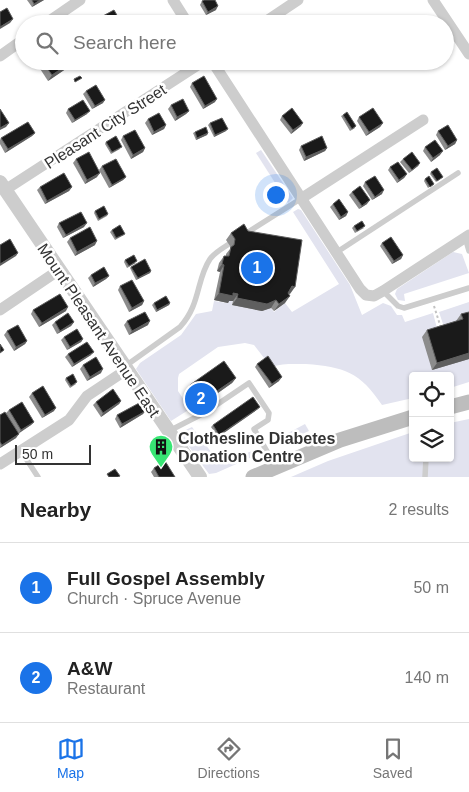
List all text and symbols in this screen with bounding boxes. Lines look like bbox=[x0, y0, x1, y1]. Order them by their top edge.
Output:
search box bbox=[15, 15, 454, 70]
icon: search bbox=[33, 29, 61, 57]
text: Search here bbox=[73, 32, 177, 53]
street label: Pleasant City Street bbox=[41, 80, 170, 172]
your location bbox=[263, 182, 289, 208]
street label: Mount Pleasant Avenue East bbox=[34, 240, 163, 421]
pin: 1 bbox=[241, 249, 273, 287]
map controls bbox=[409, 372, 454, 462]
button: locate bbox=[409, 372, 454, 417]
pin: 2 bbox=[185, 380, 217, 418]
button: layers bbox=[409, 417, 454, 462]
place label: Clothesline Diabetes Donation Centre bbox=[178, 430, 335, 465]
building icon: Clothesline Diabetes Donation Centre bbox=[148, 434, 174, 468]
scale bar bbox=[15, 442, 91, 465]
text: 50 m bbox=[22, 446, 53, 462]
text: Nearby bbox=[20, 498, 91, 521]
text: 2 results bbox=[389, 501, 449, 518]
text: Full Gospel Assembly bbox=[67, 568, 265, 589]
text: 1 bbox=[32, 579, 40, 596]
text: 50 m bbox=[413, 579, 449, 596]
text: Church · Spruce Avenue bbox=[67, 590, 241, 607]
text: A&W bbox=[67, 658, 112, 679]
text: 2 bbox=[32, 669, 40, 686]
text: 140 m bbox=[405, 669, 449, 686]
text: Restaurant bbox=[67, 680, 145, 697]
tab: Map bbox=[57, 735, 85, 781]
tab: Directions bbox=[198, 735, 260, 781]
tab: Saved bbox=[373, 735, 412, 781]

